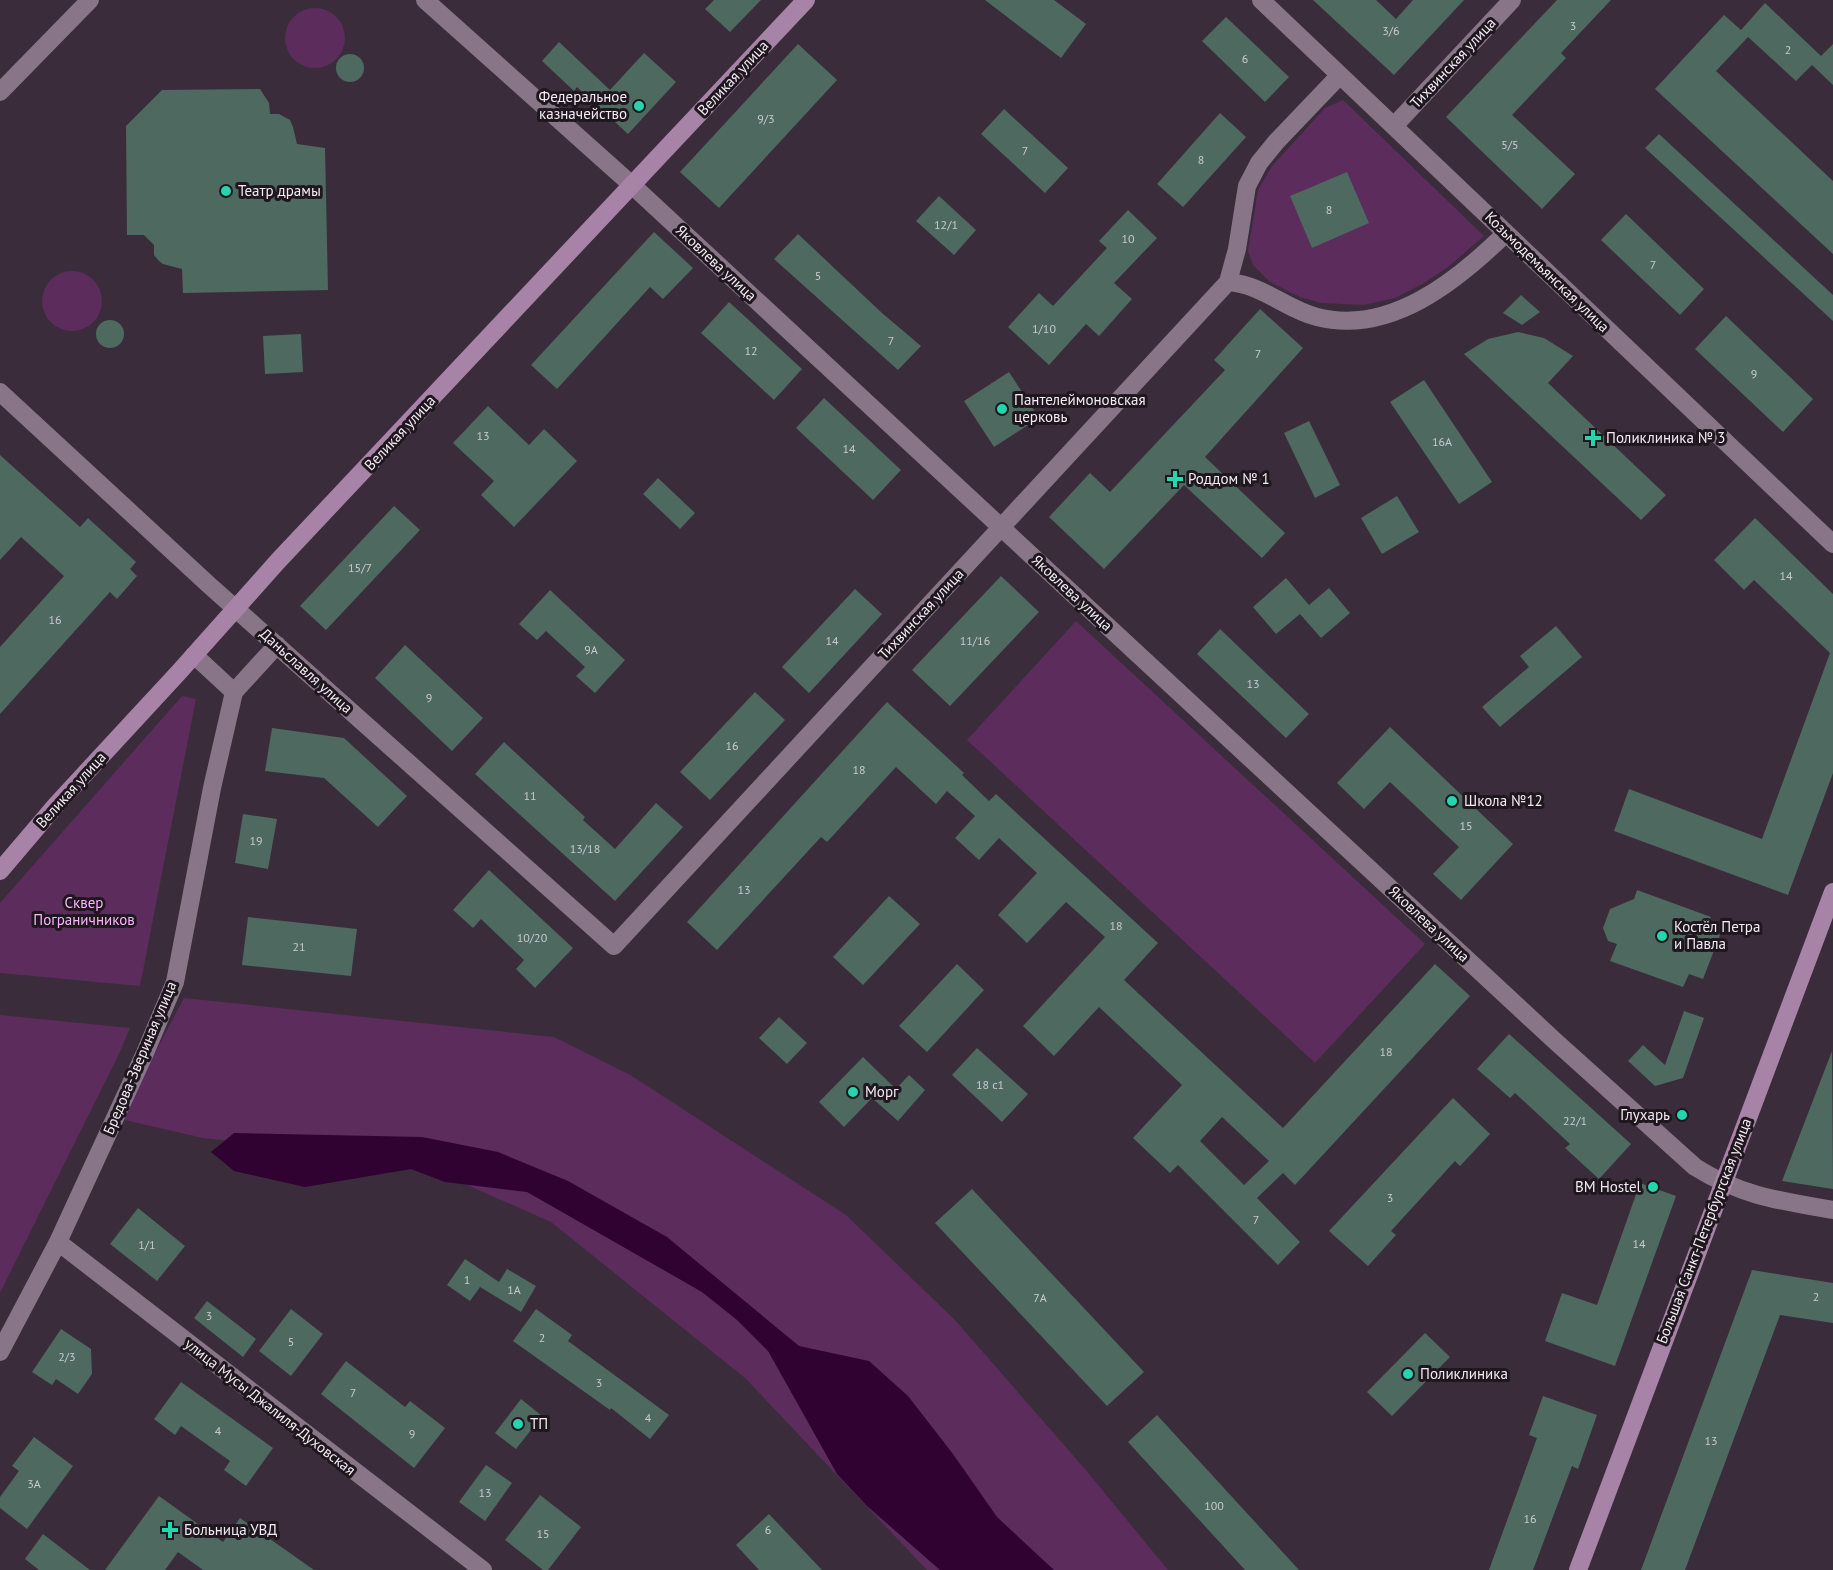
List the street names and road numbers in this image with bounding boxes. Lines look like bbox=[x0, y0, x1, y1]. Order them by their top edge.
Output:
street label: Тихвинская улица bbox=[1406, 13, 1499, 112]
street label: Великая улица bbox=[693, 36, 772, 119]
street label: Козьмодемьянская улица bbox=[1481, 207, 1614, 336]
street label: Яковлева улица bbox=[672, 220, 761, 305]
street label: Великая улица bbox=[360, 391, 439, 474]
street label: Яковлева улица bbox=[1028, 550, 1117, 635]
street label: Тихвинская улица bbox=[874, 564, 967, 663]
street label: Даньславля улица bbox=[256, 624, 357, 717]
street label: Великая улица bbox=[32, 748, 110, 832]
street label: Яковлева улица bbox=[1385, 881, 1474, 966]
street label: Бредова-Звериная улица bbox=[99, 978, 180, 1137]
street label: Большая Санкт-Петербургская улица bbox=[1652, 1115, 1755, 1346]
street label: улица Мусы Джалиля-Духовская bbox=[181, 1334, 360, 1479]

